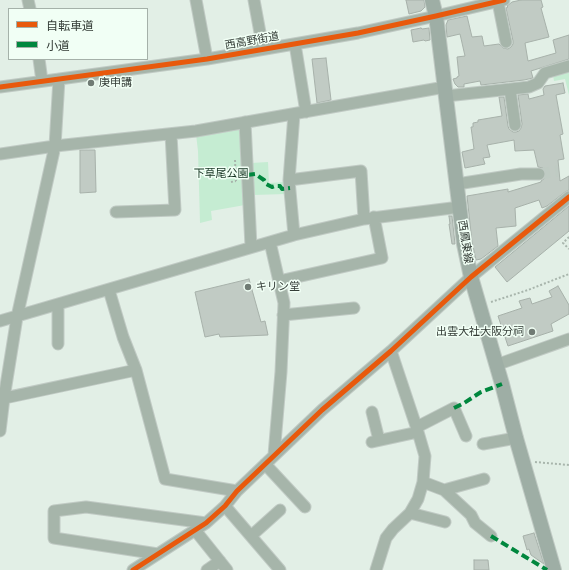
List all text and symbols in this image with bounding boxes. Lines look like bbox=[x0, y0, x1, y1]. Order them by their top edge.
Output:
legend bbox=[8, 8, 148, 60]
text: 自転車道 bbox=[46, 18, 94, 33]
street label: 西高野街道 bbox=[224, 30, 280, 52]
text: 小道 bbox=[46, 38, 70, 53]
place label: 庚申講 bbox=[99, 76, 132, 90]
marker: 庚申講 bbox=[86, 78, 96, 88]
park label: 下草尾公園 bbox=[194, 167, 248, 181]
street label: 西鳳東線 bbox=[455, 219, 475, 265]
place label: キリン堂 bbox=[256, 280, 300, 294]
marker: キリン堂 bbox=[243, 282, 253, 292]
place label: 出雲大社大阪分祠 bbox=[436, 325, 524, 339]
marker: 出雲大社大阪分祠 bbox=[527, 327, 537, 337]

